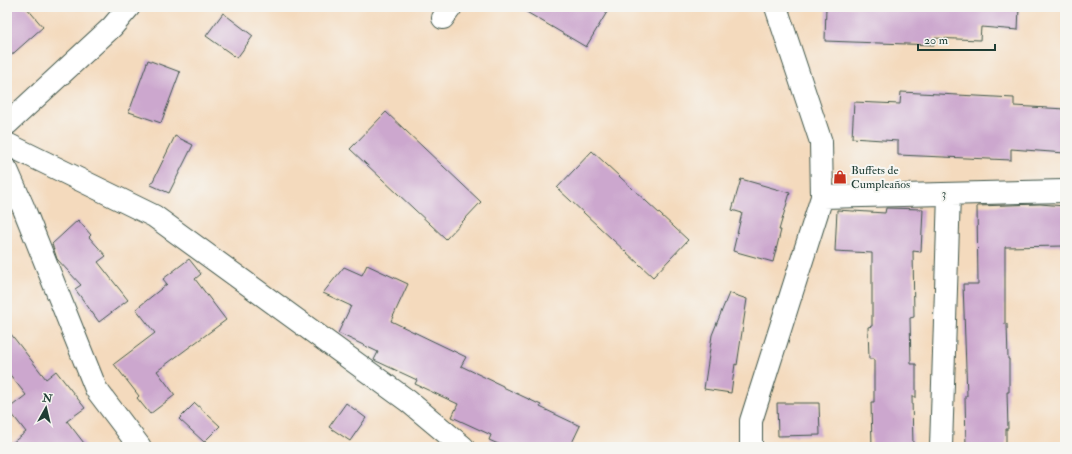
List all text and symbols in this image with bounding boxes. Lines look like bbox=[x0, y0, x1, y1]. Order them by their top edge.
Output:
scale bar bbox=[918, 26, 995, 52]
text: 20 m bbox=[924, 33, 949, 48]
place label: Buffets de Cumpleaños bbox=[851, 163, 910, 192]
shop icon: Buffets de Cumpleaños bbox=[832, 169, 848, 185]
street label: 3 bbox=[941, 186, 947, 202]
north arrow bbox=[26, 388, 66, 428]
text: N bbox=[41, 391, 54, 406]

